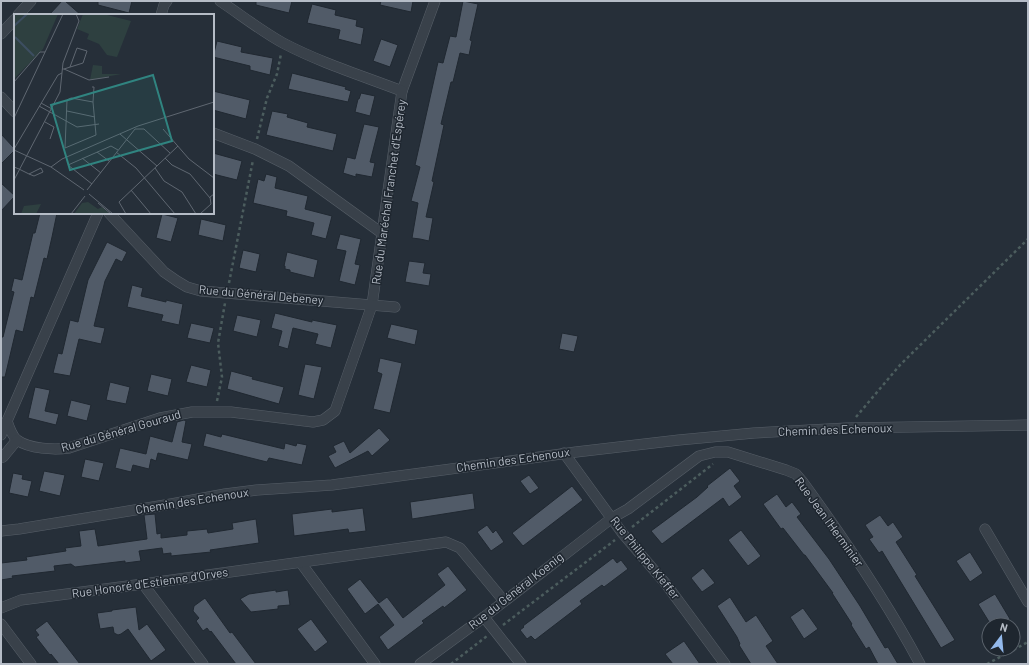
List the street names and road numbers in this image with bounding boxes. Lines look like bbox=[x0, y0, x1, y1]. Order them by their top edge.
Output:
street label: Rue du Maréchal Franchet d'Espérey bbox=[368, 98, 408, 285]
street label: Rue du Général Debeney bbox=[198, 282, 324, 306]
street label: Rue du Général Gouraud bbox=[59, 406, 182, 454]
street label: Chemin des Echenoux bbox=[778, 420, 893, 438]
street label: Chemin des Echenoux bbox=[455, 444, 571, 474]
street label: Rue Jean l'Herminier bbox=[793, 474, 867, 569]
street label: Chemin des Echenoux bbox=[134, 484, 250, 516]
street label: Rue Philippe Kieffer bbox=[608, 513, 684, 602]
street label: Rue du Général Koenig bbox=[465, 549, 565, 631]
street label: Rue Honoré d'Estienne d'Orves bbox=[71, 564, 229, 600]

